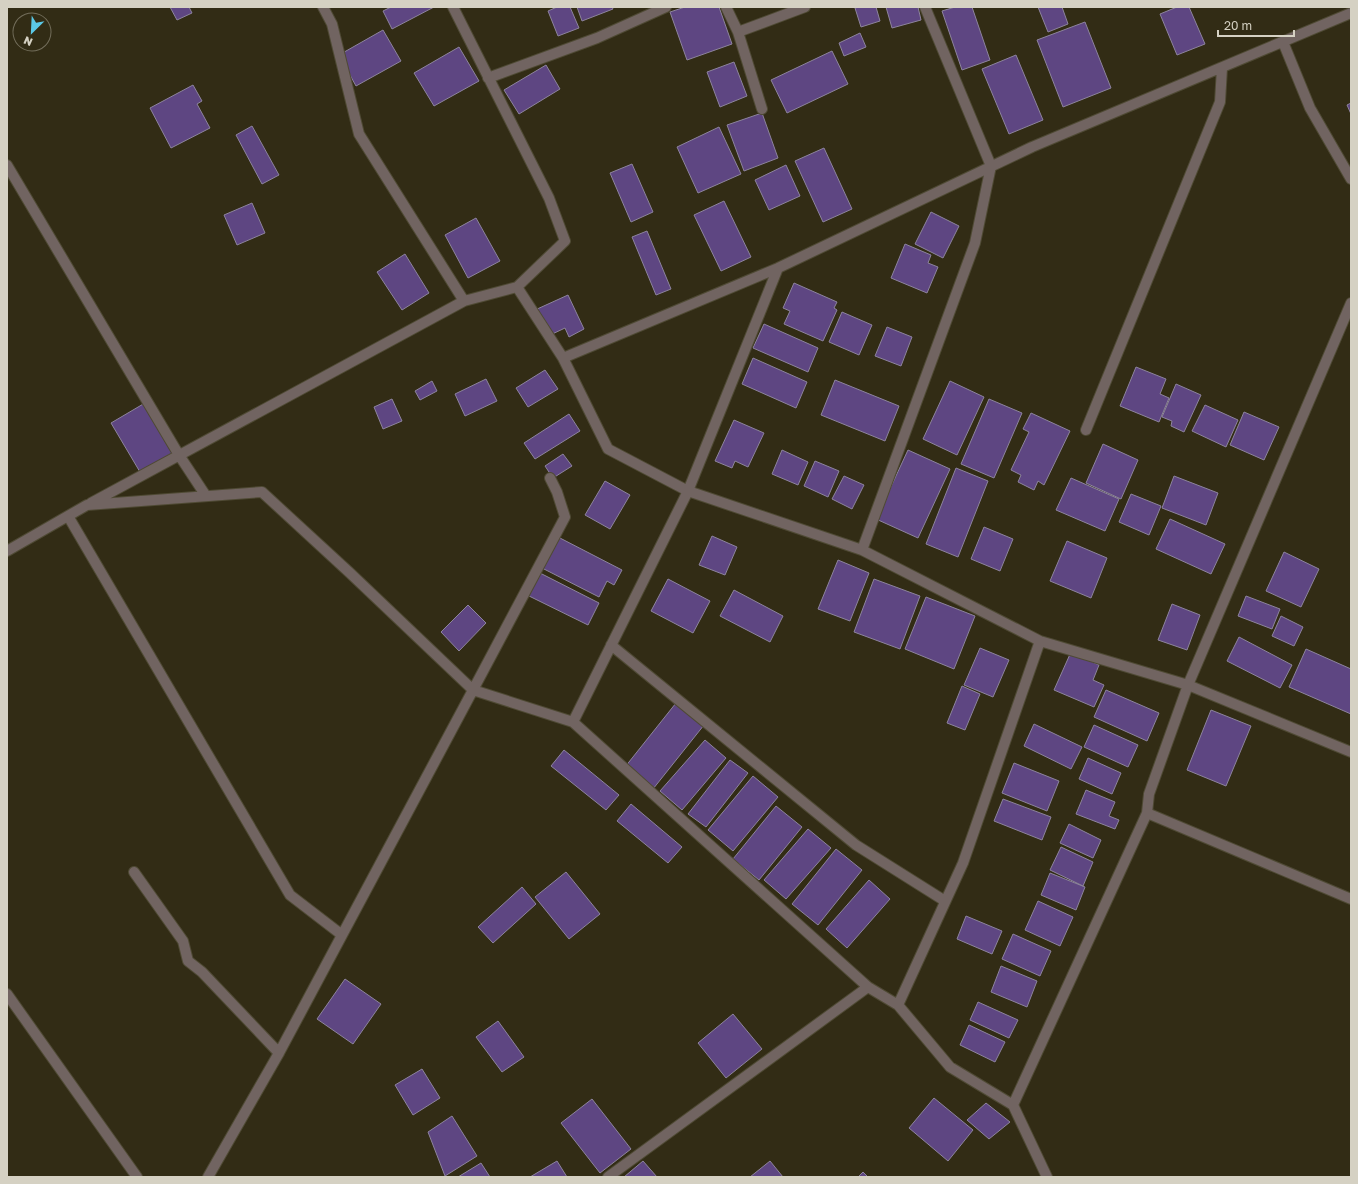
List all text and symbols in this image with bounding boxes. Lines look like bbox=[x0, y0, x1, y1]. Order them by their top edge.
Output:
north arrow bbox=[12, 12, 52, 52]
scale bar bbox=[1218, 12, 1294, 38]
text: 20 m bbox=[1224, 18, 1252, 33]
text: N bbox=[21, 34, 34, 49]

